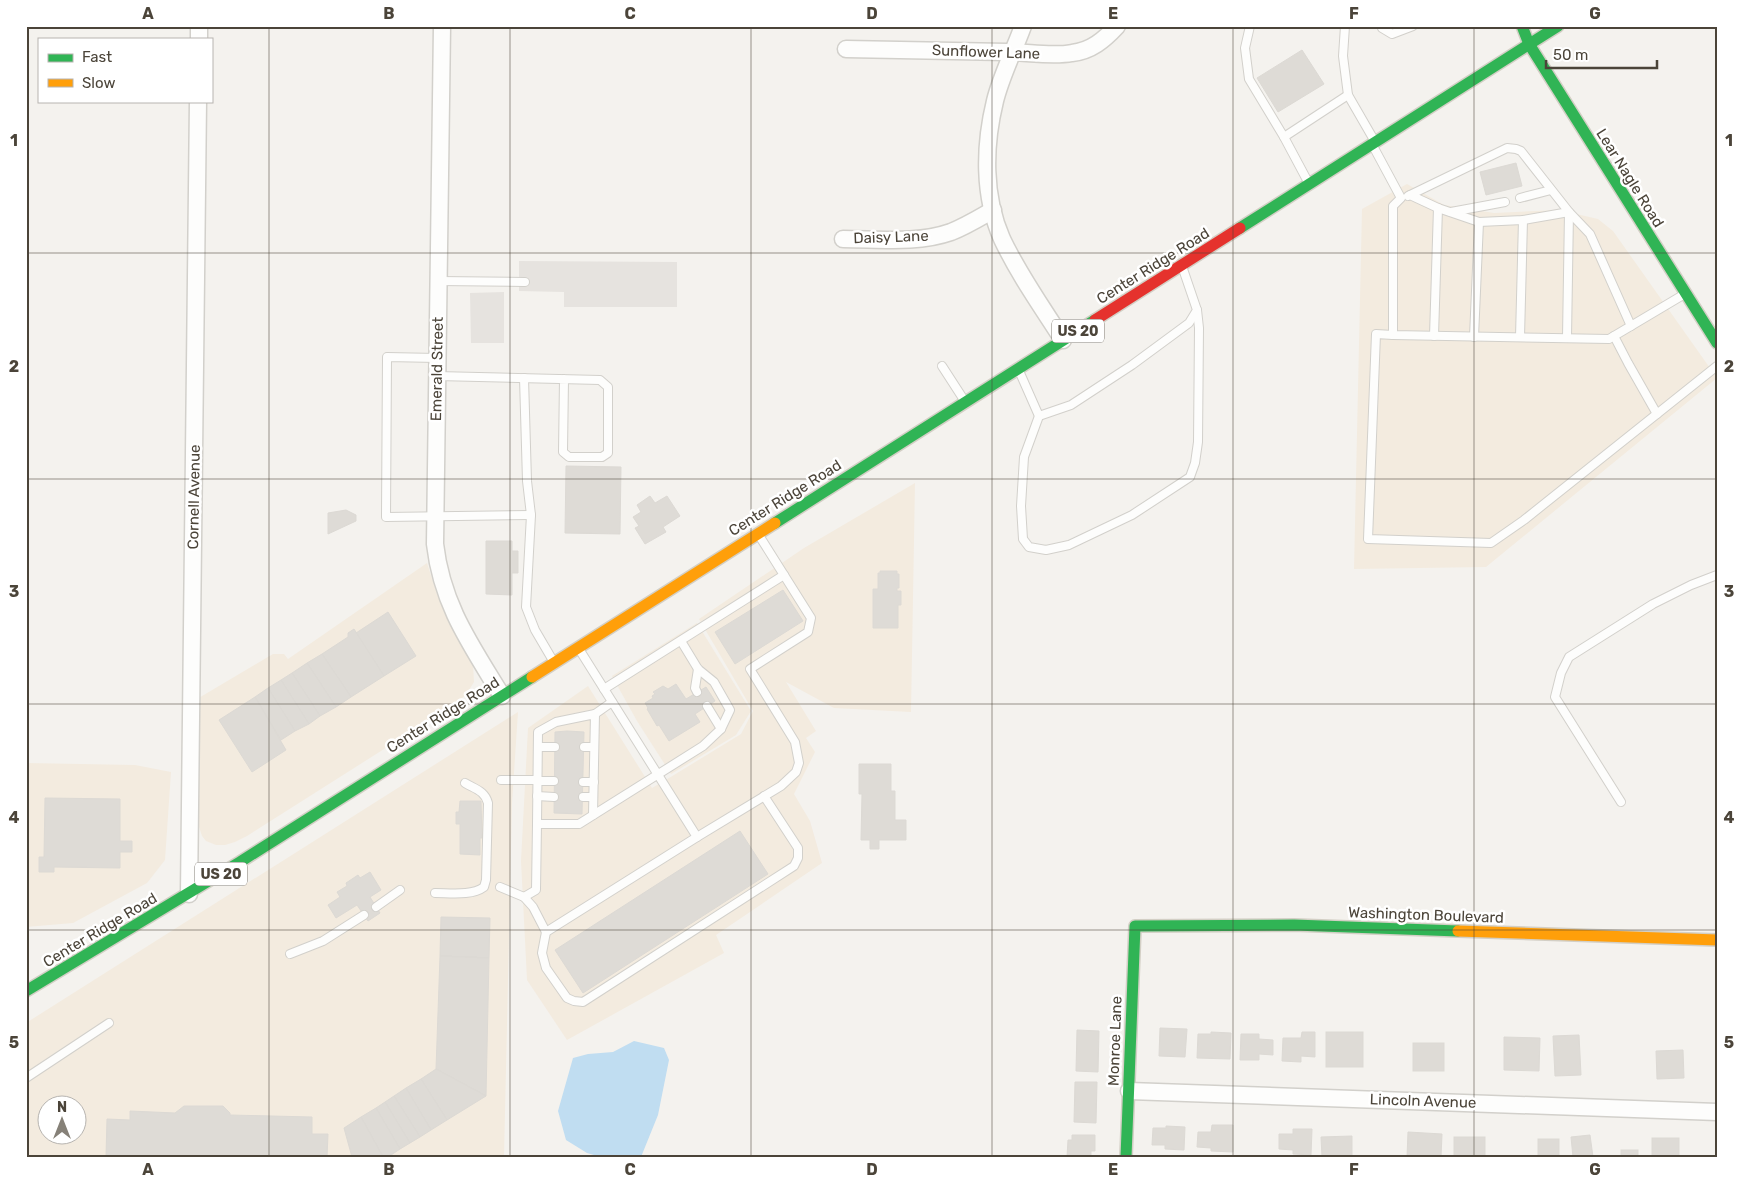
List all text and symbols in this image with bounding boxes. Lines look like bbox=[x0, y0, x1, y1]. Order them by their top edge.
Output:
text: A bbox=[142, 4, 154, 23]
text: B bbox=[383, 4, 395, 23]
text: C bbox=[624, 4, 636, 23]
text: D bbox=[866, 4, 878, 23]
text: E bbox=[1108, 4, 1118, 23]
text: F bbox=[1349, 4, 1359, 23]
text: G bbox=[1589, 4, 1601, 23]
legend bbox=[38, 38, 212, 102]
scale bar bbox=[1546, 38, 1657, 70]
street label: Sunflower Lane bbox=[932, 41, 1040, 63]
text: 50 m bbox=[1553, 46, 1588, 64]
text: Fast bbox=[82, 48, 112, 66]
text: Slow bbox=[82, 74, 115, 92]
street label: Lear Nagle Road bbox=[1592, 125, 1668, 231]
text: 1 bbox=[10, 131, 18, 150]
text: 1 bbox=[1725, 131, 1733, 150]
street label: Center Ridge Road bbox=[1093, 224, 1213, 308]
street label: Daisy Lane bbox=[853, 227, 929, 247]
street label: Emerald Street bbox=[427, 317, 447, 421]
road number: US 20 bbox=[1052, 320, 1104, 342]
text: 2 bbox=[9, 357, 19, 376]
text: 2 bbox=[1724, 357, 1734, 376]
street label: Cornell Avenue bbox=[184, 444, 204, 550]
street label: Center Ridge Road bbox=[725, 456, 845, 540]
text: 3 bbox=[9, 582, 19, 601]
text: 3 bbox=[1724, 582, 1734, 601]
street label: Center Ridge Road bbox=[383, 673, 503, 757]
text: 4 bbox=[9, 808, 20, 827]
text: 4 bbox=[1724, 808, 1735, 827]
road number: US 20 bbox=[195, 862, 247, 886]
street label: Center Ridge Road bbox=[40, 889, 160, 971]
street label: Washington Boulevard bbox=[1348, 903, 1504, 927]
street label: Monroe Lane bbox=[1104, 996, 1126, 1086]
text: 5 bbox=[9, 1033, 19, 1052]
text: 5 bbox=[1724, 1033, 1734, 1052]
street label: Lincoln Avenue bbox=[1369, 1090, 1477, 1112]
north arrow bbox=[38, 1096, 88, 1146]
text: N bbox=[57, 1099, 67, 1116]
text: A bbox=[142, 1160, 154, 1179]
text: B bbox=[383, 1160, 395, 1179]
text: C bbox=[624, 1160, 636, 1179]
text: D bbox=[866, 1160, 878, 1179]
text: E bbox=[1108, 1160, 1118, 1179]
text: F bbox=[1349, 1160, 1359, 1179]
text: G bbox=[1589, 1160, 1601, 1179]

